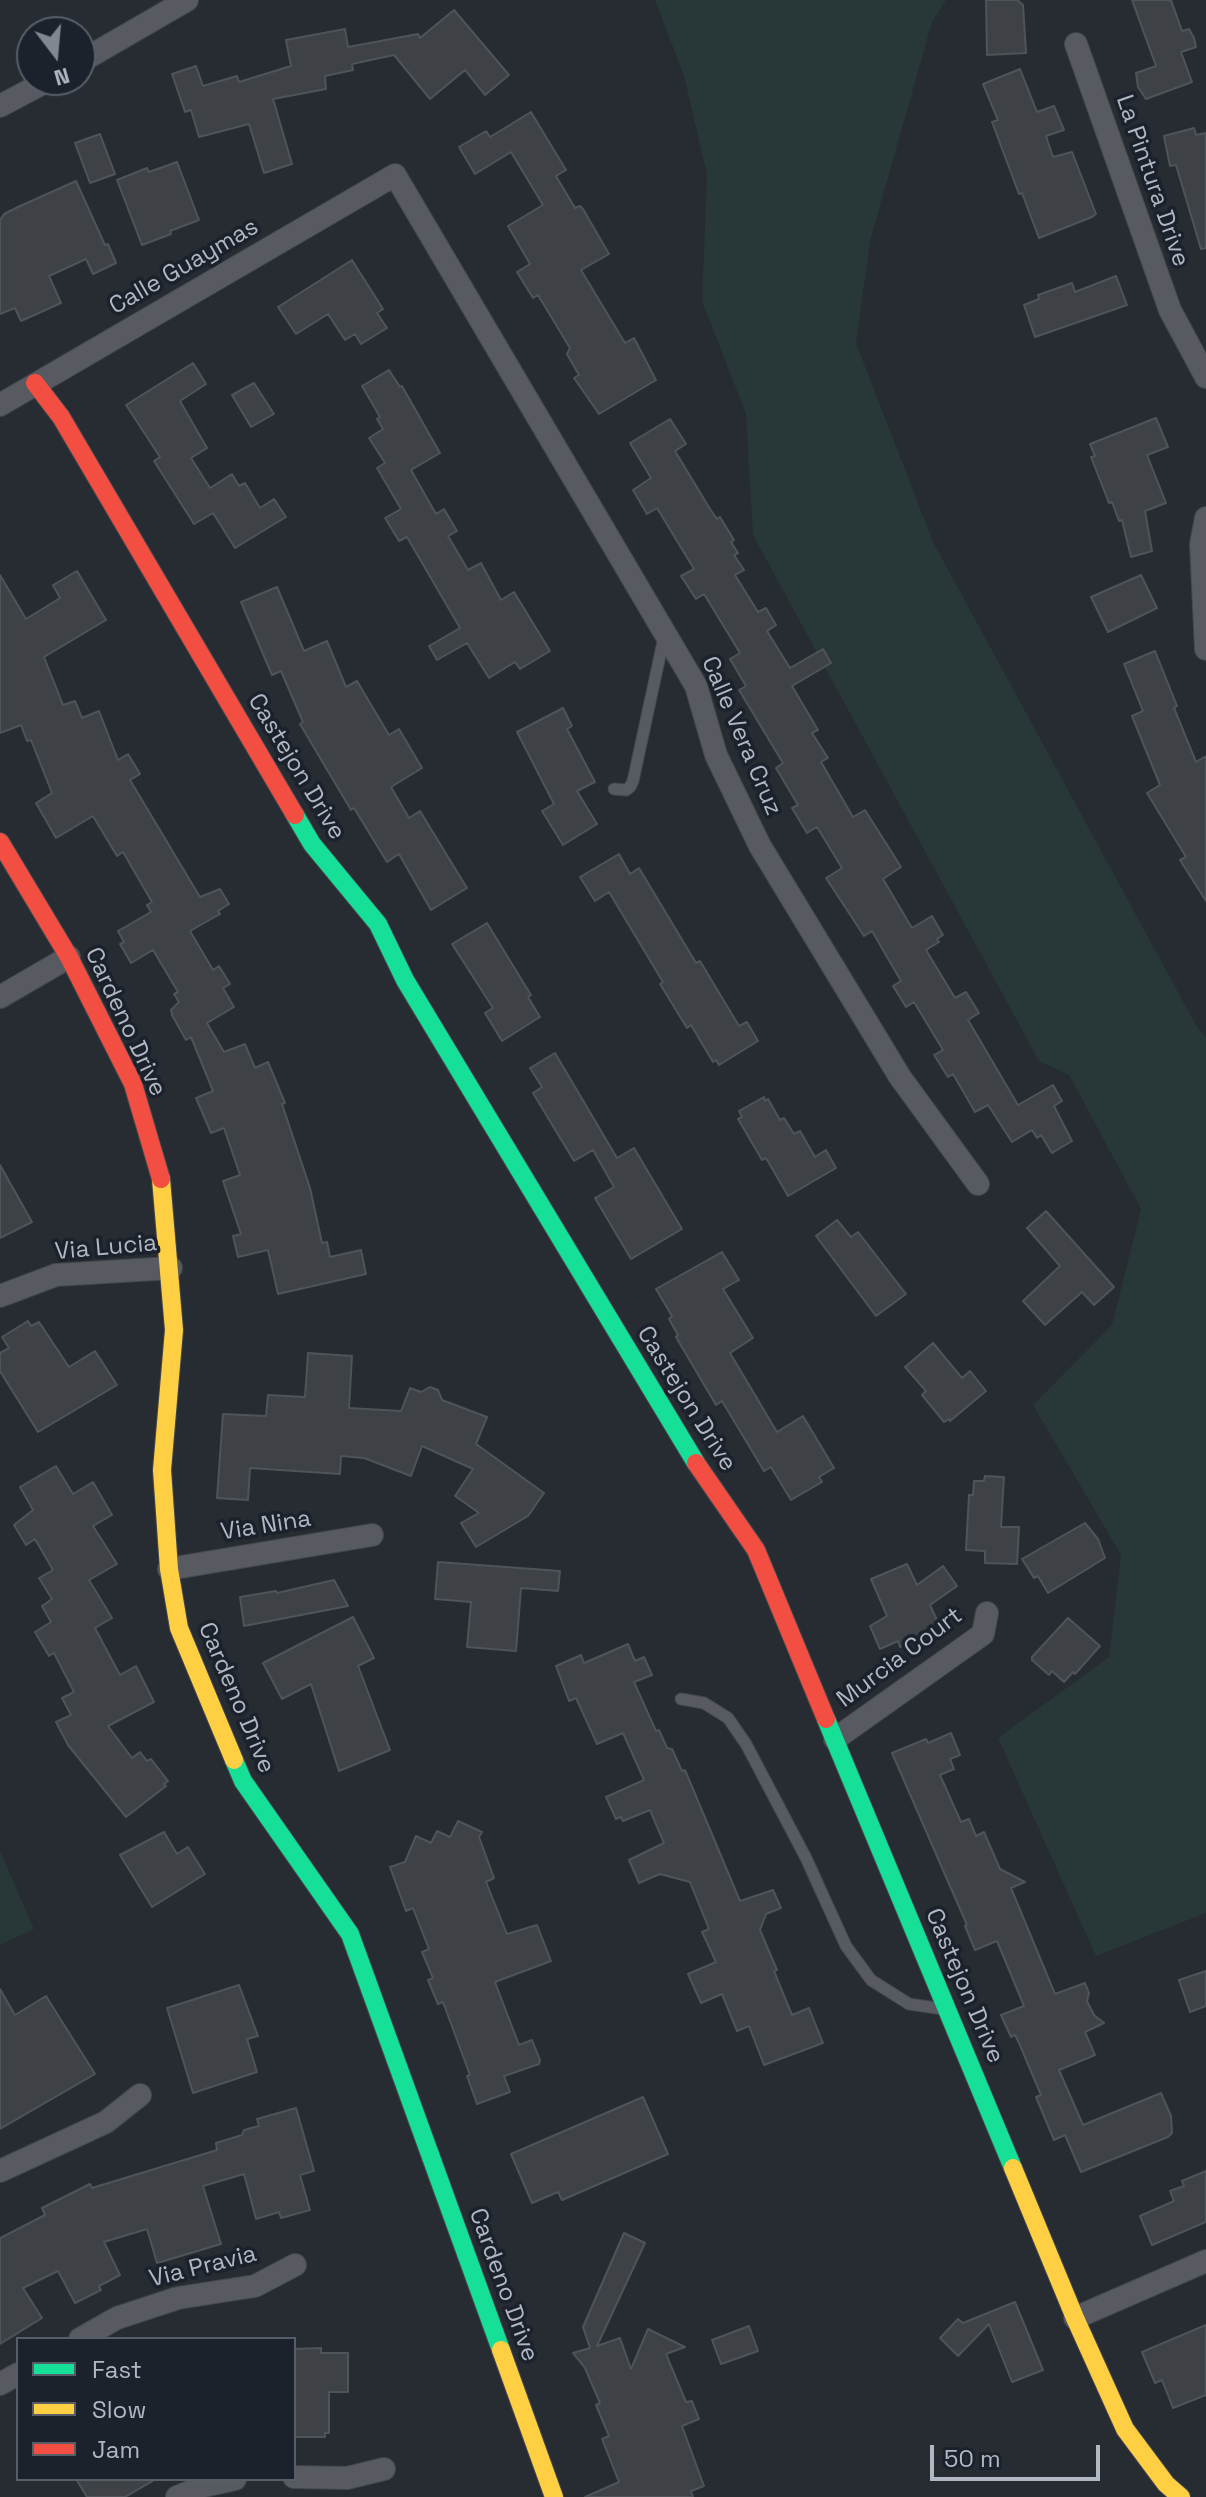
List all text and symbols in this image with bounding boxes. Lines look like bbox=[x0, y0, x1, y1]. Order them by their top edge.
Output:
north arrow bbox=[16, 16, 96, 96]
text: N bbox=[51, 62, 73, 93]
street label: La Pintura Drive bbox=[1109, 91, 1195, 271]
street label: Calle Guaymas bbox=[104, 213, 264, 321]
street label: Calle Vera Cruz bbox=[695, 652, 787, 820]
street label: Castejon Drive bbox=[241, 689, 351, 845]
street label: Cardeno Drive bbox=[78, 943, 172, 1101]
street label: Via Lucia bbox=[54, 1229, 158, 1267]
street label: Castejon Drive bbox=[630, 1321, 742, 1477]
street label: Via Nina bbox=[219, 1505, 313, 1547]
street label: Murcia Court bbox=[832, 1602, 968, 1714]
street label: Cardeno Drive bbox=[191, 1618, 281, 1778]
street label: Castejon Drive bbox=[918, 1904, 1010, 2068]
street label: Cardeno Drive bbox=[462, 2205, 544, 2365]
street label: Via Pravia bbox=[146, 2240, 260, 2294]
legend bbox=[16, 2337, 296, 2481]
text: Fast bbox=[92, 2354, 142, 2385]
text: Slow bbox=[92, 2394, 146, 2425]
scale bar bbox=[934, 2429, 1104, 2479]
text: Jam bbox=[92, 2434, 140, 2465]
text: 50 m bbox=[944, 2443, 1001, 2474]

